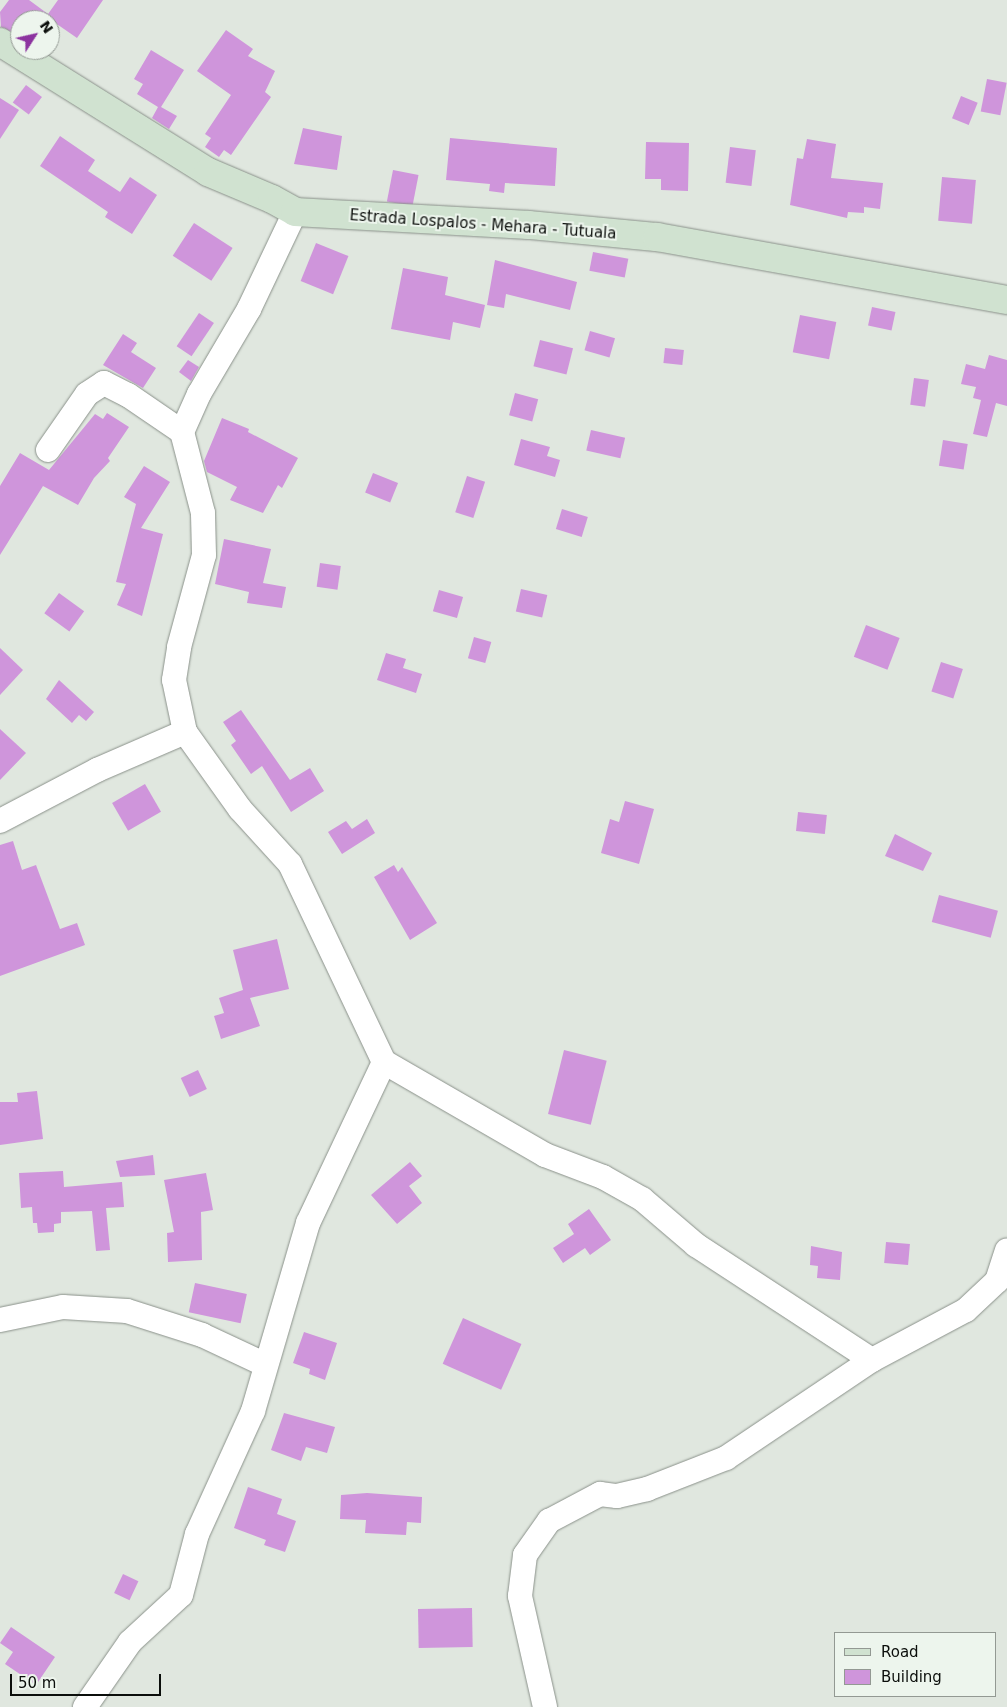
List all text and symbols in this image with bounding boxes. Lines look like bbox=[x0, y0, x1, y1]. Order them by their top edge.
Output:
north arrow bbox=[10, 10, 60, 60]
text: N bbox=[37, 18, 56, 36]
street label: Estrada Lospalos - Mehara - Tutuala bbox=[349, 207, 617, 243]
legend bbox=[834, 1632, 997, 1697]
text: Road bbox=[881, 1643, 919, 1661]
scale bar bbox=[12, 1664, 164, 1696]
text: Building bbox=[881, 1668, 942, 1686]
text: 50 m bbox=[18, 1674, 56, 1692]

